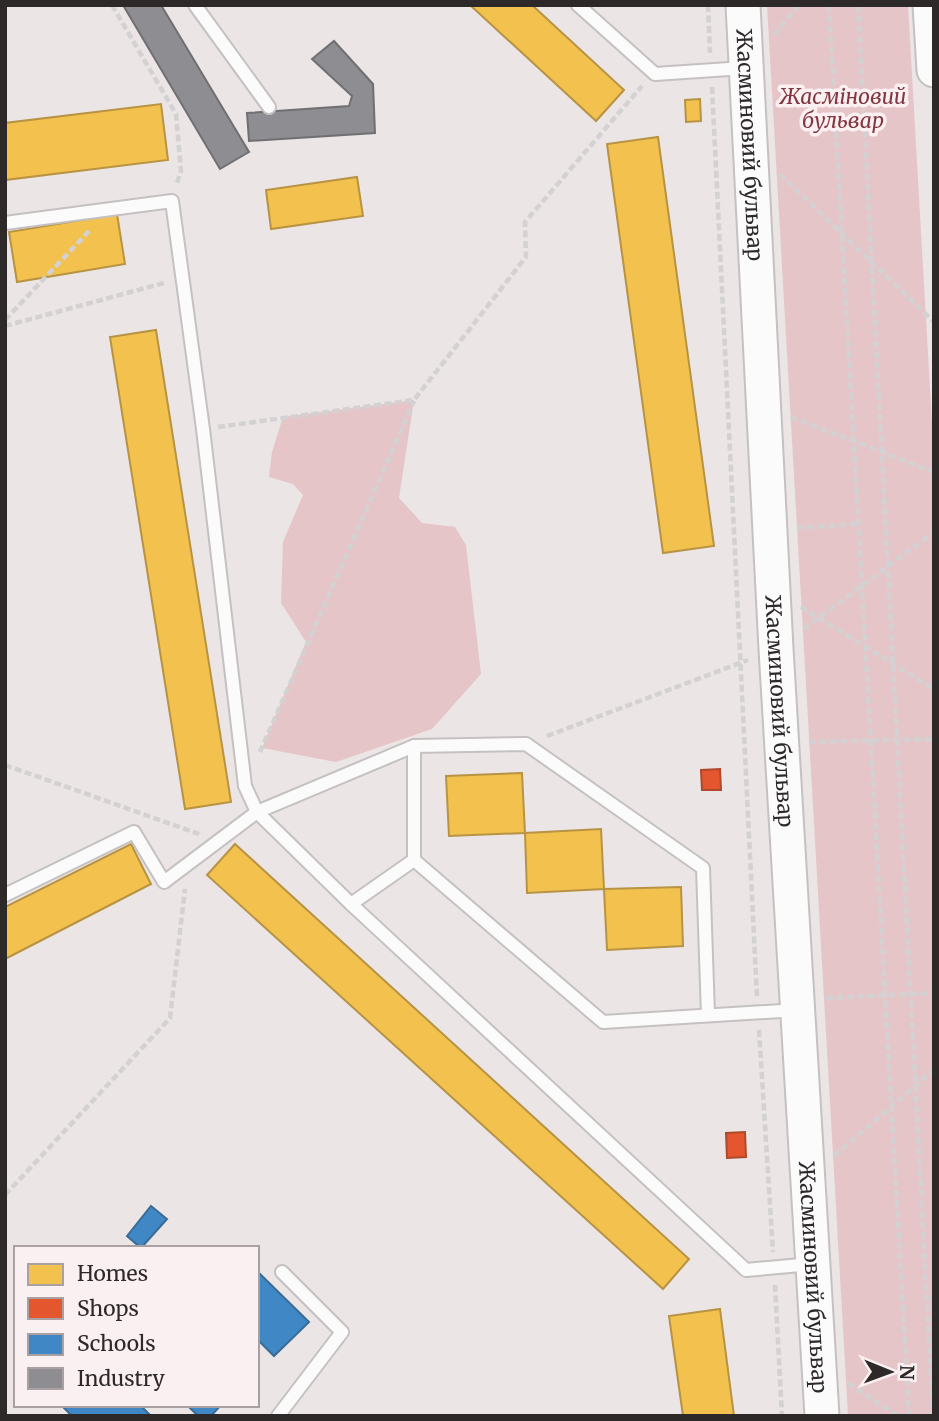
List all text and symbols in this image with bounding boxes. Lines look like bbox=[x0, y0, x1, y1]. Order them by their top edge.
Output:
street label: Жасминовий бульвар bbox=[731, 28, 770, 262]
park label: Жасміновий бульвар bbox=[779, 83, 906, 134]
street label: Жасминовий бульвар bbox=[760, 594, 800, 828]
street label: Жасминовий бульвар bbox=[793, 1160, 834, 1394]
legend bbox=[14, 1246, 259, 1407]
text: Homes bbox=[77, 1260, 148, 1287]
text: Shops bbox=[77, 1295, 139, 1322]
text: Schools bbox=[77, 1330, 156, 1357]
north arrow bbox=[855, 1337, 925, 1407]
text: Industry bbox=[77, 1365, 166, 1392]
text: N bbox=[895, 1365, 919, 1380]

